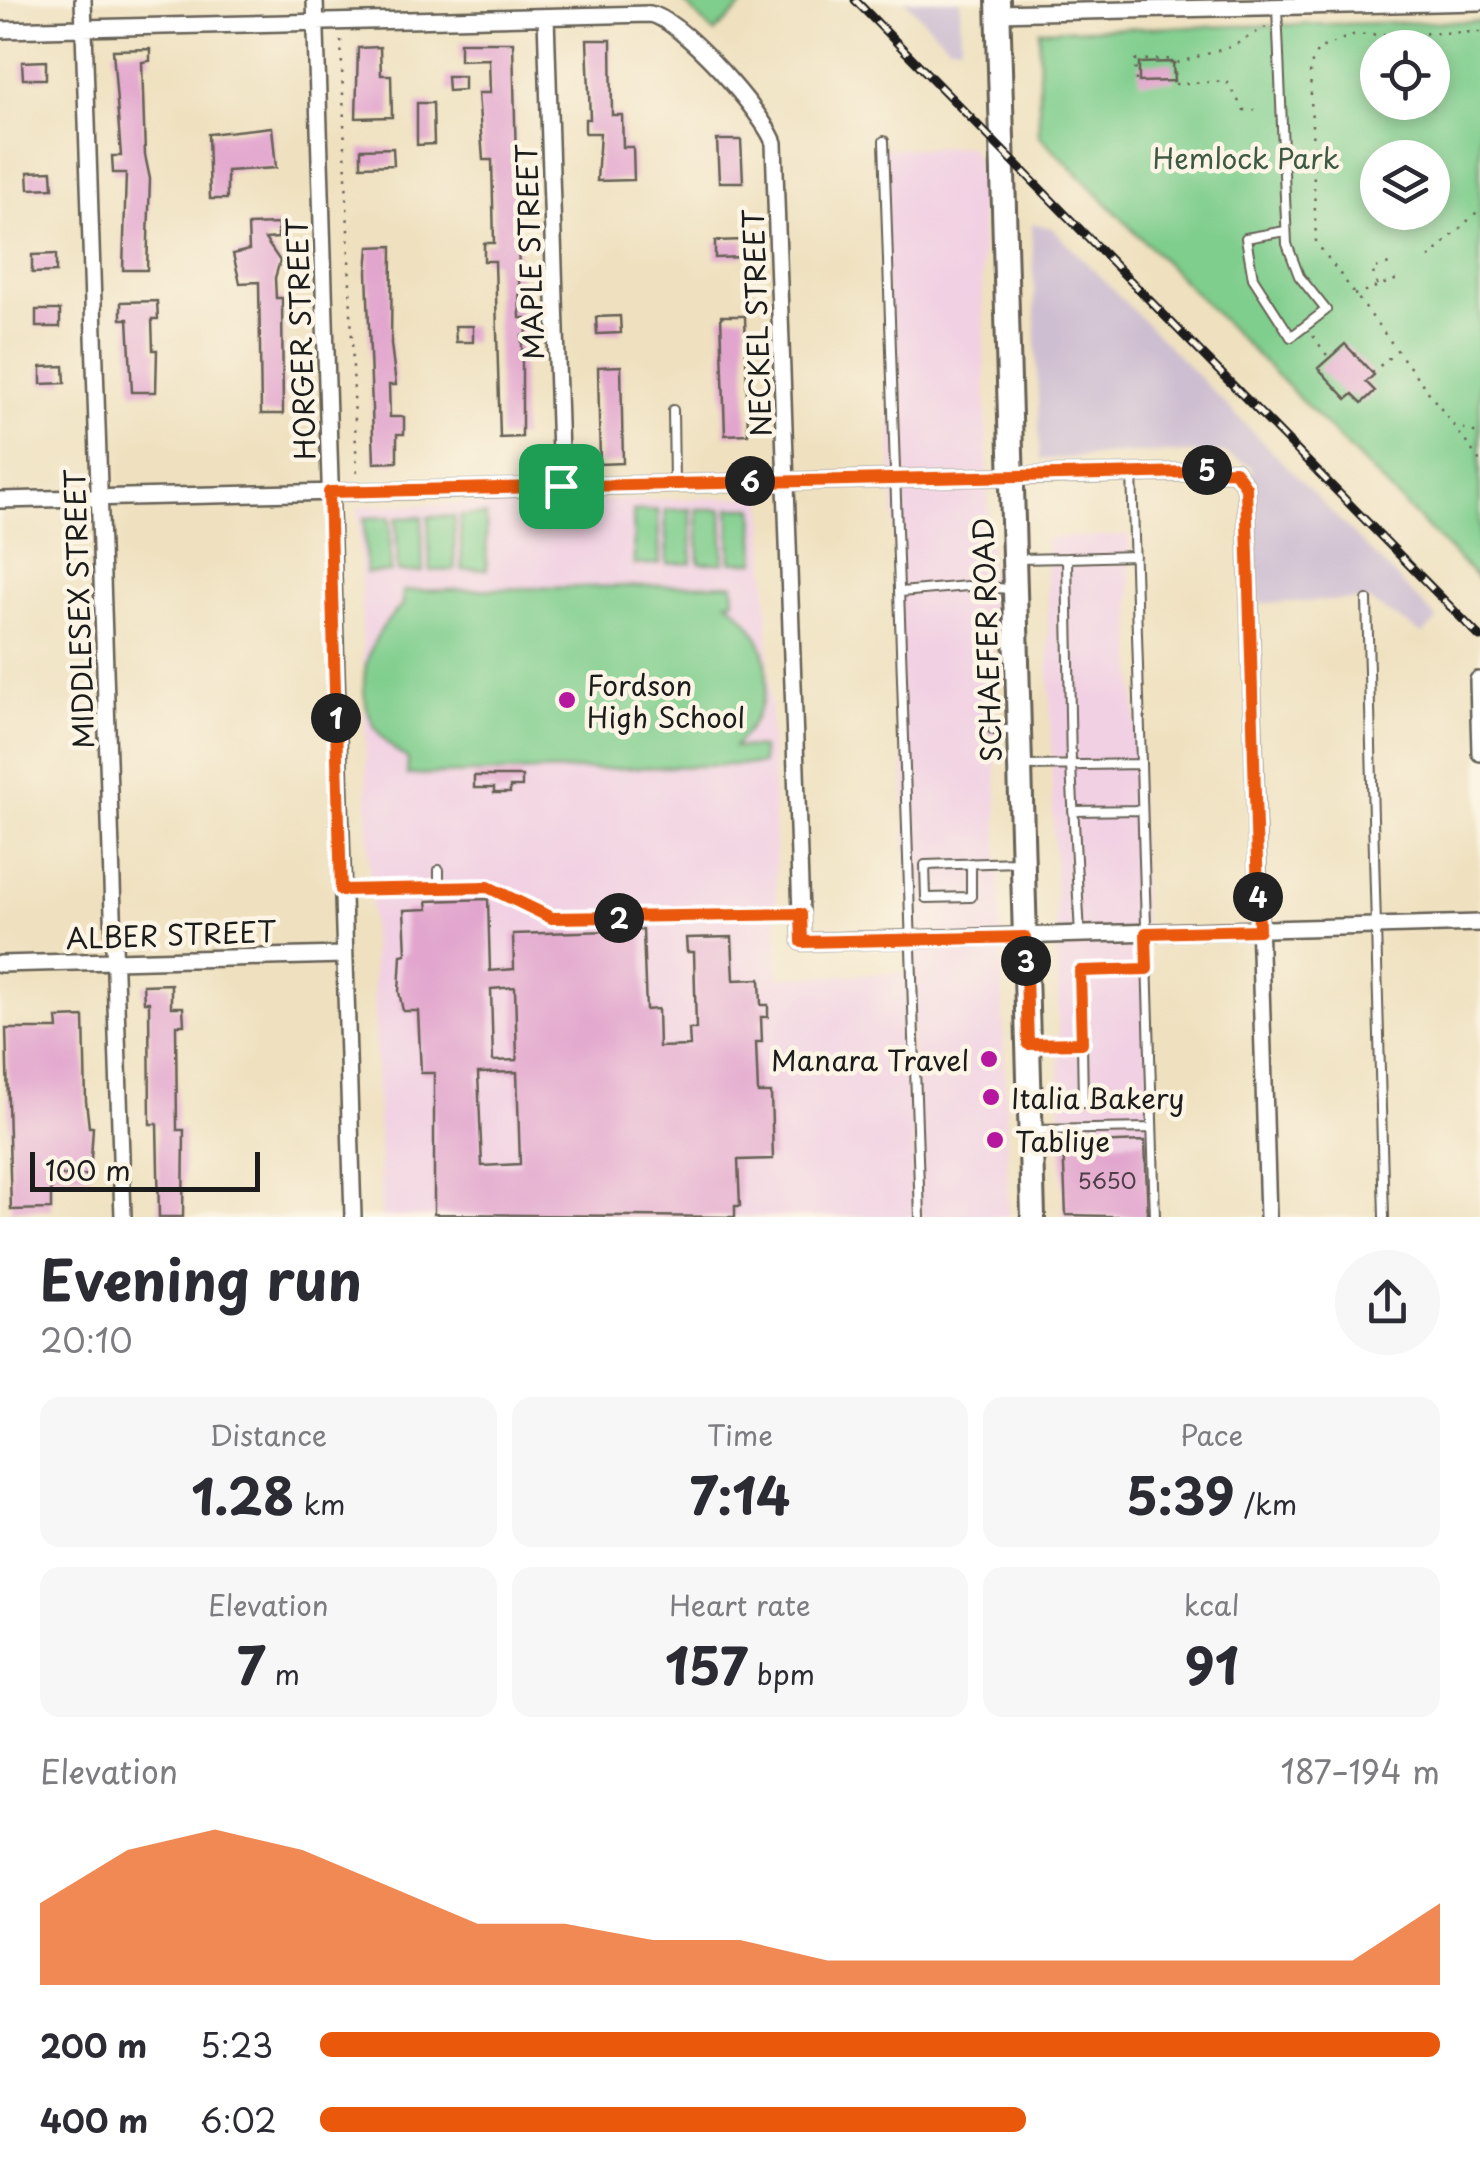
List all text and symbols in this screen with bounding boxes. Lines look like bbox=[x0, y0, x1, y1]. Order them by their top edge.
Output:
map controls bbox=[1360, 30, 1450, 230]
button: locate bbox=[1360, 30, 1450, 120]
park label: Hemlock Park bbox=[1153, 136, 1339, 179]
button: layers bbox=[1360, 140, 1450, 230]
street label: MAPLE STREET bbox=[504, 142, 554, 361]
street label: NECKEL STREET bbox=[731, 208, 781, 438]
street label: HORGER STREET bbox=[274, 216, 326, 461]
pin bbox=[519, 444, 604, 529]
pin: 5 bbox=[1182, 445, 1232, 495]
text: 5 bbox=[1198, 448, 1216, 491]
pin: 6 bbox=[725, 456, 775, 506]
icon: arrive bbox=[534, 459, 589, 514]
text: 6 bbox=[740, 459, 760, 502]
street label: MIDDLESEX STREET bbox=[52, 469, 104, 749]
street label: SCHAEFER ROAD bbox=[960, 517, 1012, 763]
place label: Fordson High School bbox=[587, 663, 745, 738]
marker: Fordson High School bbox=[556, 689, 578, 711]
pin: 1 bbox=[311, 693, 361, 743]
text: 1 bbox=[329, 696, 343, 739]
pin: 4 bbox=[1233, 872, 1283, 922]
text: 4 bbox=[1248, 875, 1268, 918]
pin: 2 bbox=[594, 893, 644, 943]
text: 2 bbox=[609, 896, 629, 939]
street label: ALBER STREET bbox=[65, 909, 278, 959]
pin: 3 bbox=[1001, 936, 1051, 986]
text: 3 bbox=[1017, 939, 1035, 982]
place label: Manara Travel bbox=[771, 1038, 969, 1081]
marker: Manara Travel bbox=[978, 1048, 1000, 1070]
place label: Italia Bakery bbox=[1011, 1076, 1185, 1119]
marker: Italia Bakery bbox=[980, 1086, 1002, 1108]
place label: Tabliye bbox=[1015, 1119, 1110, 1162]
marker: Tabliye bbox=[984, 1129, 1006, 1151]
scale bar bbox=[30, 1147, 260, 1192]
text: 100 m bbox=[45, 1148, 131, 1191]
house number: 5650 bbox=[1077, 1163, 1137, 1196]
text: Evening run bbox=[40, 1237, 362, 1320]
button: share bbox=[1335, 1250, 1440, 1355]
text: 20:10 bbox=[40, 1316, 133, 1364]
text: Distance bbox=[210, 1413, 327, 1456]
text: Time bbox=[707, 1413, 773, 1456]
text: Pace bbox=[1180, 1413, 1243, 1456]
text: 1.28 bbox=[191, 1456, 294, 1532]
text: 7:14 bbox=[690, 1456, 790, 1532]
text: 5:39 bbox=[1126, 1456, 1235, 1532]
text: km bbox=[294, 1482, 346, 1525]
text: /km bbox=[1235, 1482, 1297, 1525]
text: Elevation bbox=[208, 1583, 329, 1626]
text: Heart rate bbox=[669, 1583, 811, 1626]
text: kcal bbox=[1184, 1583, 1240, 1626]
text: 7 bbox=[237, 1626, 265, 1702]
text: 157 bbox=[665, 1626, 748, 1702]
text: 91 bbox=[1185, 1626, 1239, 1702]
text: m bbox=[265, 1652, 300, 1695]
text: bpm bbox=[748, 1652, 815, 1695]
text: Elevation bbox=[40, 1747, 178, 1795]
text: 187–194 m bbox=[1281, 1747, 1440, 1795]
text: 200 m bbox=[40, 2021, 147, 2069]
text: 5:23 bbox=[200, 2021, 273, 2069]
text: 400 m bbox=[40, 2096, 148, 2144]
text: 6:02 bbox=[200, 2096, 277, 2144]

